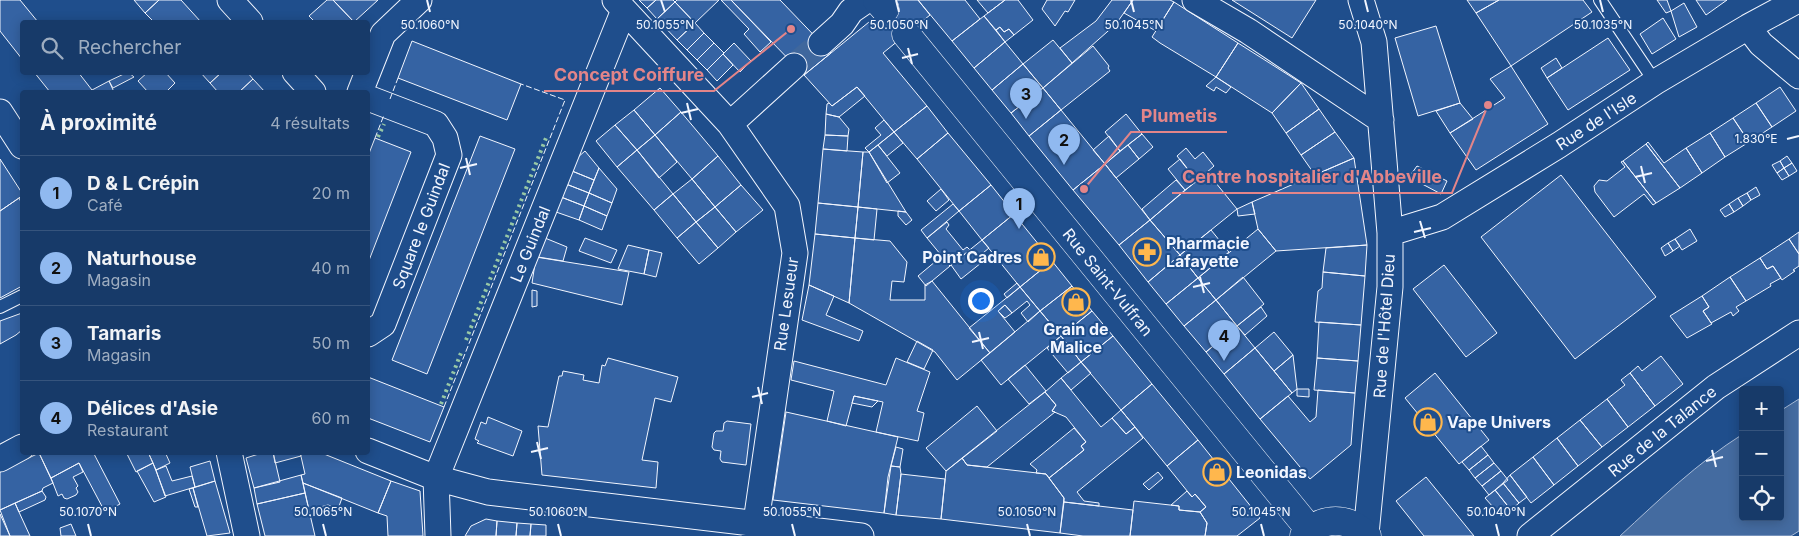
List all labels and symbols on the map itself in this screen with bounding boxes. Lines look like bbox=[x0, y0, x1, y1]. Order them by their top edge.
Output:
text: 50.1060°N bbox=[401, 17, 459, 32]
text: 50.1055°N bbox=[636, 17, 694, 32]
text: 50.1050°N bbox=[870, 17, 928, 32]
text: 50.1045°N bbox=[1105, 17, 1164, 32]
text: 50.1040°N bbox=[1338, 17, 1398, 32]
text: 50.1035°N bbox=[1574, 17, 1632, 32]
callout: Concept Coiffure bbox=[544, 58, 714, 91]
text: Concept Coiffure bbox=[554, 64, 705, 85]
pin: 3 bbox=[1010, 78, 1042, 119]
street label: Rue de l'Isle bbox=[1552, 88, 1640, 154]
callout: Plumetis bbox=[1131, 99, 1227, 132]
text: Plumetis bbox=[1141, 105, 1217, 126]
pin: 2 bbox=[1048, 124, 1080, 165]
text: 1.830°E bbox=[1734, 131, 1778, 146]
street label: Square le Guindal bbox=[388, 160, 454, 292]
callout: Centre hospitalier d'Abbeville bbox=[1172, 160, 1452, 193]
text: Centre hospitalier d'Abbeville bbox=[1182, 166, 1442, 187]
pin: 1 bbox=[1003, 188, 1035, 229]
street label: Le Guindal bbox=[506, 203, 554, 285]
street label: Rue Saint-Vulfran bbox=[1059, 224, 1157, 340]
place label: Pharmacie Lafayette bbox=[1166, 233, 1249, 271]
pharmacy icon: Pharmacie Lafayette bbox=[1132, 237, 1162, 267]
shop icon: Point Cadres bbox=[1026, 242, 1056, 272]
place label: Point Cadres bbox=[922, 247, 1022, 267]
street label: Rue de l'Hôtel Dieu bbox=[1369, 253, 1399, 399]
street label: Rue Lesueur bbox=[770, 256, 802, 352]
shop icon: Grain de Malice bbox=[1061, 287, 1091, 317]
your location bbox=[968, 288, 994, 314]
place label: Grain de Malice bbox=[1043, 319, 1109, 357]
pin: 4 bbox=[1208, 320, 1240, 361]
street label: Rue de la Talance bbox=[1604, 381, 1720, 481]
shop icon: Vape Univers bbox=[1413, 407, 1443, 437]
place label: Vape Univers bbox=[1447, 412, 1551, 432]
shop icon: Leonidas bbox=[1202, 457, 1232, 487]
place label: Leonidas bbox=[1236, 462, 1307, 482]
text: 50.1070°N bbox=[59, 504, 117, 519]
text: 50.1065°N bbox=[294, 504, 352, 519]
text: 50.1060°N bbox=[529, 504, 587, 519]
text: 50.1055°N bbox=[763, 504, 821, 519]
text: 50.1050°N bbox=[998, 504, 1056, 519]
text: 50.1045°N bbox=[1232, 504, 1291, 519]
text: 50.1040°N bbox=[1466, 504, 1526, 519]

